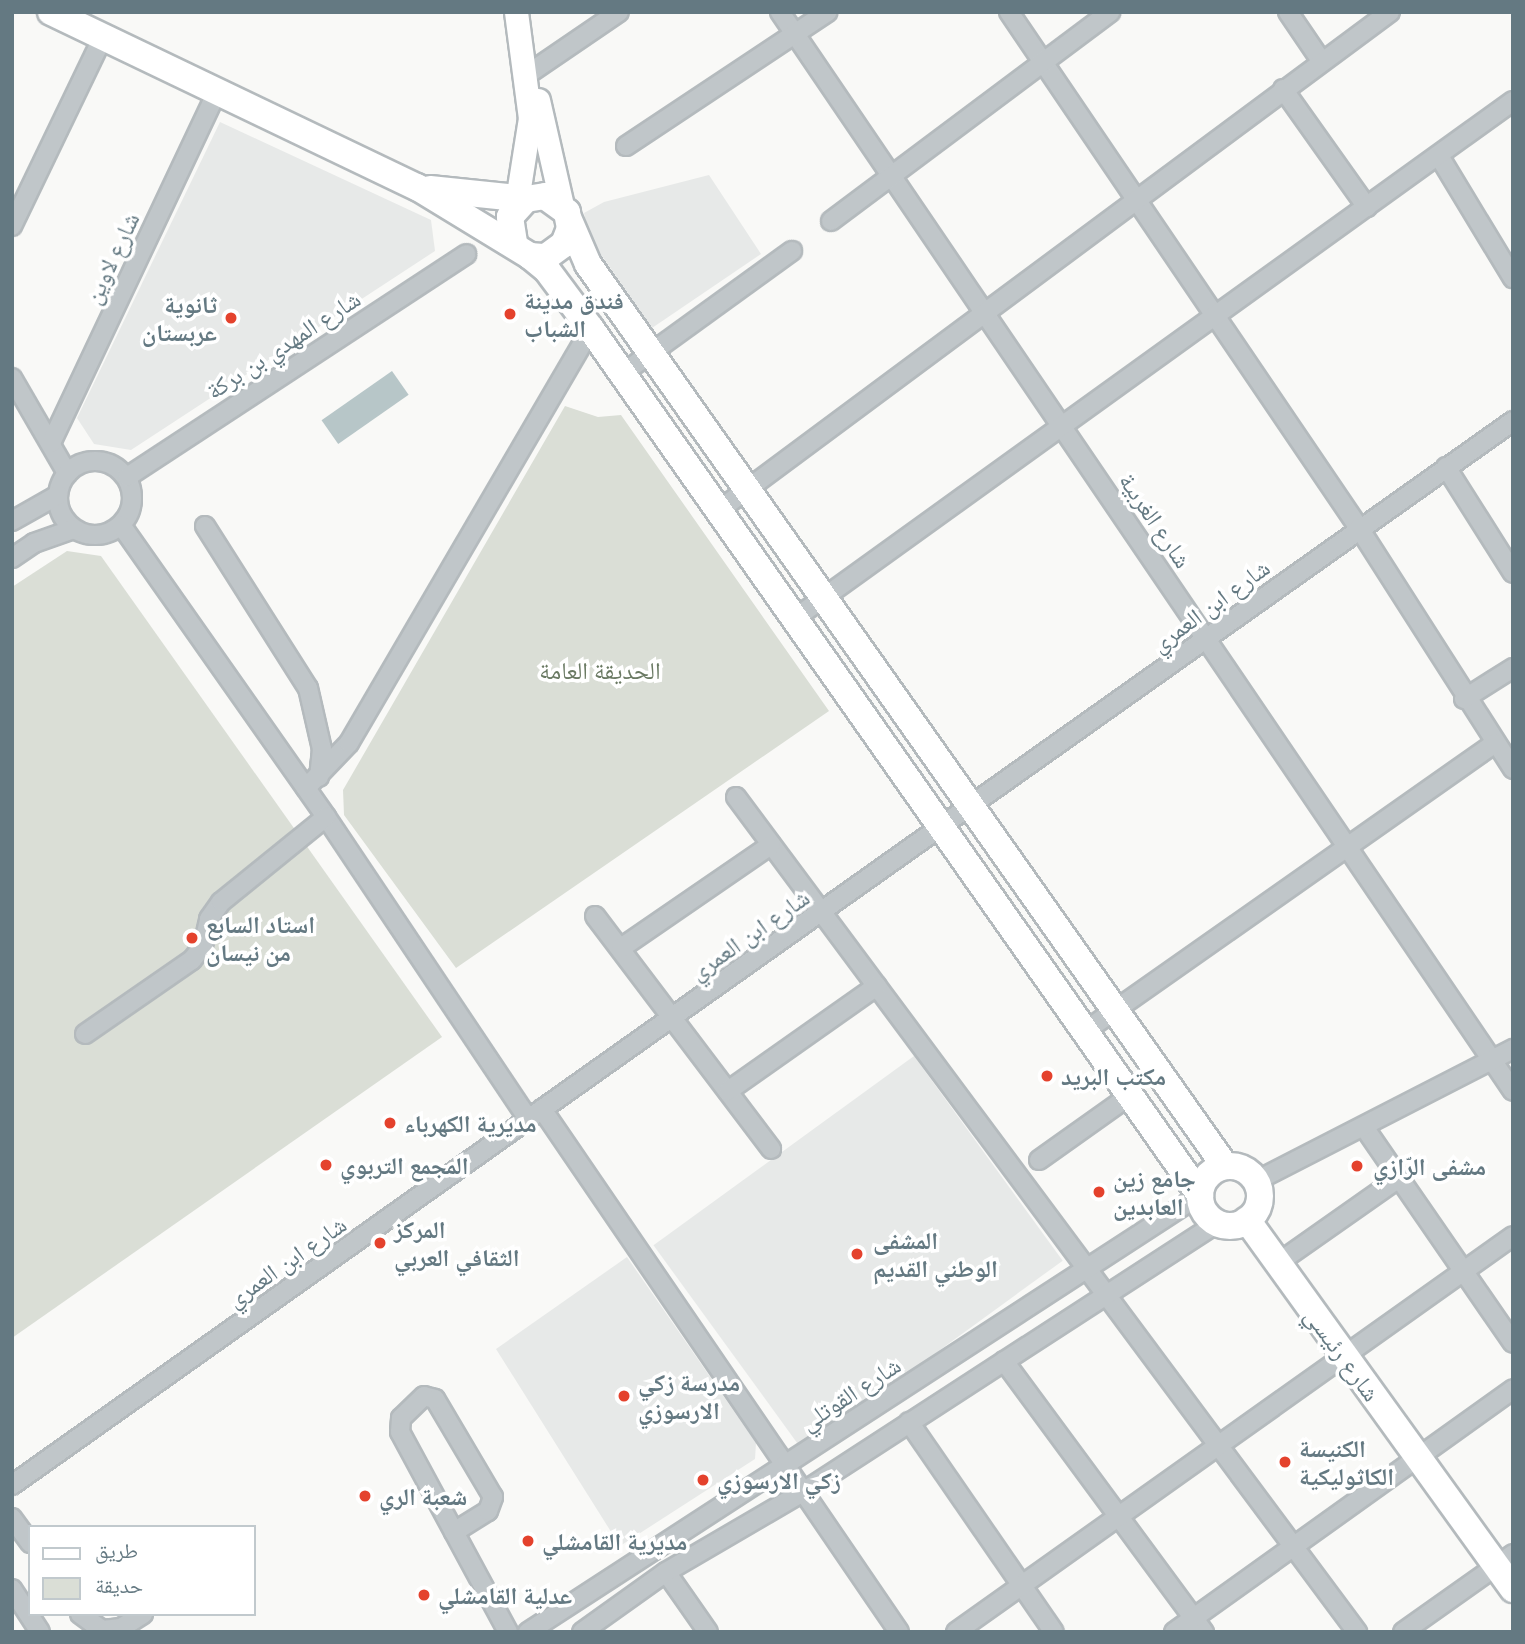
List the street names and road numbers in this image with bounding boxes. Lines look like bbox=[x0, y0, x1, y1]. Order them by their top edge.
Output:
street label: شارع لاوين bbox=[77, 208, 145, 308]
street label: شارع المهدي بن بركة bbox=[201, 283, 365, 405]
street label: شارع الغربية bbox=[1114, 467, 1198, 573]
street label: شارع ابن العمري bbox=[1145, 552, 1275, 658]
street label: شارع ابن العمري bbox=[684, 882, 814, 986]
street label: شارع ابن العمري bbox=[221, 1209, 351, 1313]
street label: شارع رئيسي bbox=[1299, 1302, 1387, 1406]
street label: شارع القوتلي bbox=[794, 1350, 906, 1436]

